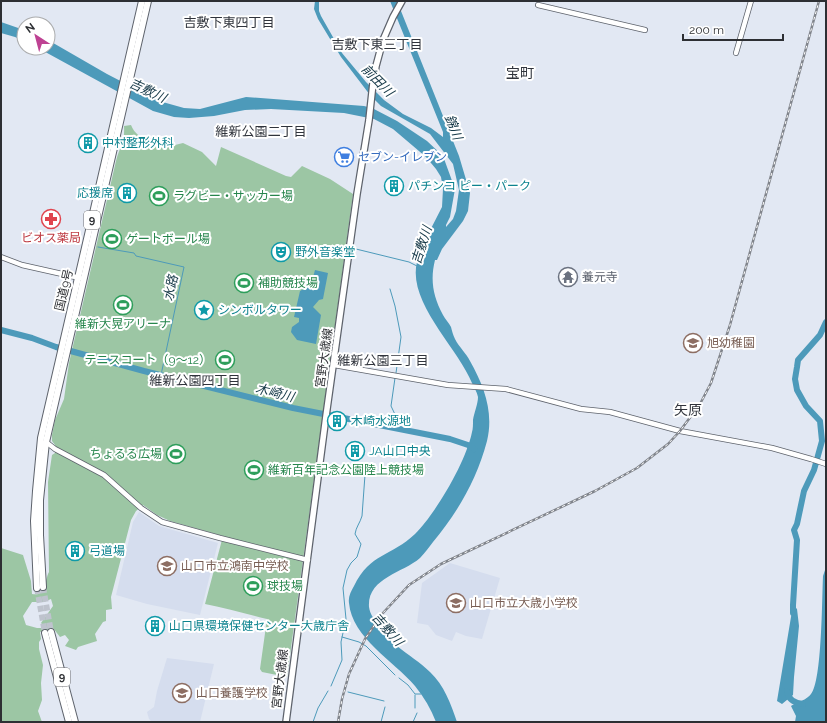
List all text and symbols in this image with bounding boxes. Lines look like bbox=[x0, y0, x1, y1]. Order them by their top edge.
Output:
district label: 吉敷下東四丁目 bbox=[183, 15, 275, 30]
north arrow bbox=[16, 16, 56, 56]
scale bar bbox=[683, 16, 783, 42]
text: N bbox=[23, 21, 38, 36]
text: 200 m bbox=[689, 23, 724, 37]
district label: 吉敷下東三丁目 bbox=[331, 37, 423, 52]
water label: 前田川 bbox=[359, 61, 398, 101]
district label: 宝町 bbox=[506, 65, 534, 81]
water label: 吉敷川 bbox=[127, 75, 170, 106]
water label: 錦川 bbox=[442, 112, 466, 144]
district label: 維新公園二丁目 bbox=[215, 124, 307, 139]
building icon: 中村整形外科 bbox=[77, 132, 99, 154]
place label: 中村整形外科 bbox=[102, 136, 174, 150]
supermarket icon: セブン-イレブン bbox=[333, 146, 355, 168]
place label: セブン-イレブン bbox=[358, 150, 447, 164]
building icon: パチンコ ピー・パーク bbox=[383, 175, 405, 197]
place label: パチンコ ピー・パーク bbox=[408, 179, 531, 193]
building icon: 応援席 bbox=[116, 182, 138, 204]
sports icon: ラグビー・サッカー場 bbox=[148, 185, 170, 207]
place label: 応援席 bbox=[77, 186, 113, 200]
place label: ラグビー・サッカー場 bbox=[173, 189, 293, 203]
pharmacy icon: ビオス薬局 bbox=[40, 208, 62, 230]
road number: 9 bbox=[84, 211, 100, 229]
water label: 吉敷川 bbox=[408, 222, 435, 266]
sports icon: ゲートボール場 bbox=[101, 228, 123, 250]
place label: ビオス薬局 bbox=[21, 231, 81, 245]
place label: ゲートボール場 bbox=[126, 232, 210, 246]
theatre icon: 野外音楽堂 bbox=[270, 241, 292, 263]
place label: 野外音楽堂 bbox=[295, 245, 355, 259]
temple icon: 養元寺 bbox=[557, 266, 579, 288]
street label: 国道9号 bbox=[52, 267, 76, 313]
place label: 養元寺 bbox=[582, 270, 618, 284]
sports icon: 補助競技場 bbox=[233, 272, 255, 294]
water label: 水路 bbox=[160, 273, 181, 302]
place label: 補助競技場 bbox=[258, 276, 318, 290]
sports icon: 維新大晃アリーナ bbox=[112, 294, 134, 316]
place icon: シンボルタワー bbox=[193, 299, 215, 321]
place label: シンボルタワー bbox=[218, 303, 302, 317]
place label: 維新大晃アリーナ bbox=[75, 317, 171, 331]
street label: 宮野大歳線 bbox=[313, 327, 335, 389]
school or university icon: 旭幼稚園 bbox=[682, 332, 704, 354]
place label: 旭幼稚園 bbox=[707, 336, 755, 350]
sports icon: テニスコート（9～12） bbox=[214, 349, 236, 371]
place label: テニスコート（9～12） bbox=[85, 353, 211, 367]
district label: 維新公園三丁目 bbox=[337, 353, 429, 368]
district label: 維新公園四丁目 bbox=[149, 373, 241, 388]
water label: 木崎川 bbox=[254, 380, 298, 405]
district label: 矢原 bbox=[674, 402, 702, 418]
building icon: 木崎水源地 bbox=[326, 410, 348, 432]
place label: 木崎水源地 bbox=[351, 414, 411, 428]
building icon: JA山口中央 bbox=[344, 440, 366, 462]
sports icon: ちょるる広場 bbox=[165, 443, 187, 465]
place label: JA山口中央 bbox=[369, 444, 431, 458]
place label: ちょるる広場 bbox=[90, 447, 162, 461]
sports icon: 維新百年記念公園陸上競技場 bbox=[243, 459, 265, 481]
place label: 維新百年記念公園陸上競技場 bbox=[268, 463, 424, 477]
building icon: 弓道場 bbox=[64, 540, 86, 562]
place label: 弓道場 bbox=[89, 544, 125, 558]
school or university icon: 山口市立鴻南中学校 bbox=[156, 555, 178, 577]
place label: 山口市立鴻南中学校 bbox=[181, 559, 289, 573]
sports icon: 球技場 bbox=[242, 575, 264, 597]
place label: 球技場 bbox=[267, 579, 303, 593]
school or university icon: 山口市立大歳小学校 bbox=[445, 592, 467, 614]
place label: 山口市立大歳小学校 bbox=[470, 596, 578, 610]
water label: 吉敷川 bbox=[369, 610, 408, 650]
building icon: 山口県環境保健センター大歳庁舎 bbox=[144, 615, 166, 637]
place label: 山口県環境保健センター大歳庁舎 bbox=[169, 619, 349, 633]
street label: 宮野大歳線 bbox=[269, 648, 291, 710]
road number: 9 bbox=[54, 668, 70, 686]
school or university icon: 山口養護学校 bbox=[171, 682, 193, 704]
place label: 山口養護学校 bbox=[196, 686, 268, 700]

